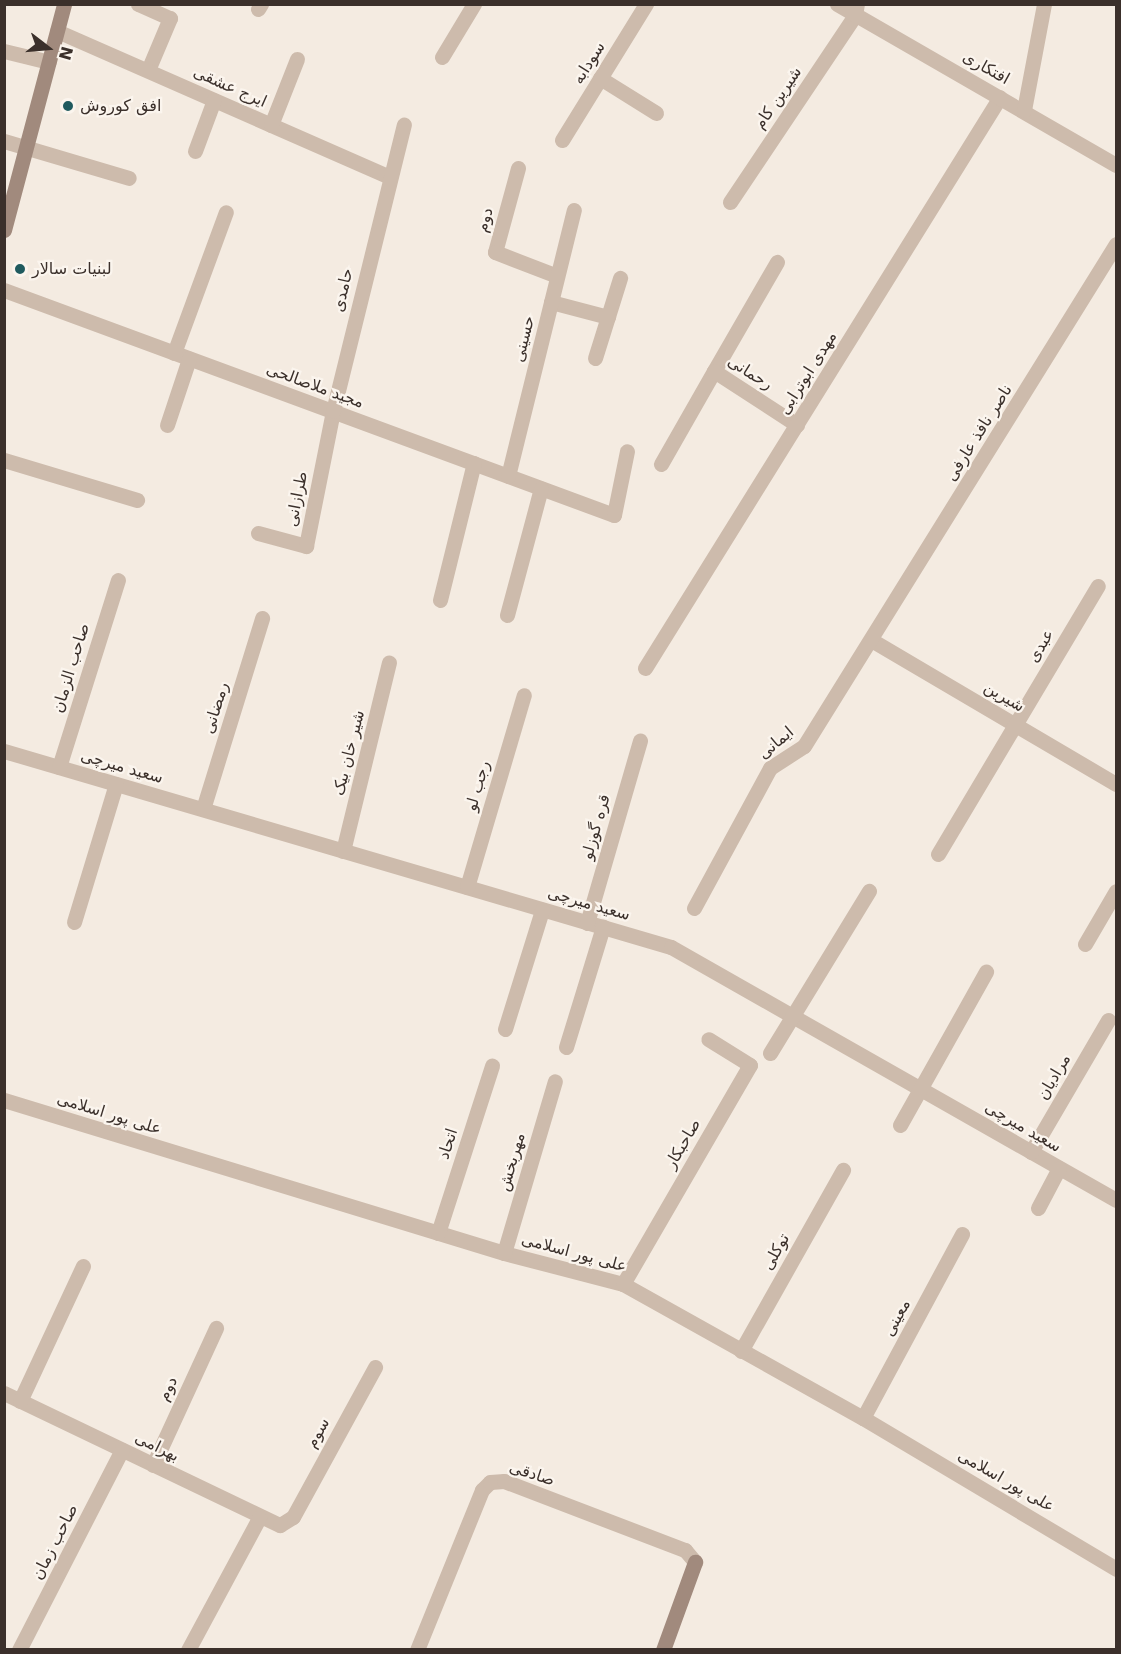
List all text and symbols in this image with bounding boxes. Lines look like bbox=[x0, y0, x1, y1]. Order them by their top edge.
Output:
north arrow bbox=[18, 18, 78, 78]
street label: سودابه bbox=[569, 38, 609, 88]
text: N bbox=[55, 44, 77, 62]
street label: افتکاری bbox=[959, 47, 1013, 89]
street label: ایرج عشقی bbox=[190, 62, 270, 112]
street label: شیرین کام bbox=[750, 63, 806, 133]
place label: افق کوروش bbox=[80, 96, 161, 116]
marker: افق کوروش bbox=[61, 99, 75, 113]
street label: دوم bbox=[473, 206, 497, 234]
place label: لبنیات سالار bbox=[32, 259, 112, 279]
marker: لبنیات سالار bbox=[13, 262, 27, 276]
street label: حامدی bbox=[329, 266, 357, 314]
street label: حسینی bbox=[509, 314, 539, 364]
street label: مهدی ابوترابی bbox=[775, 328, 841, 418]
street label: رحمانی bbox=[724, 352, 776, 394]
street label: مجید ملاصالحی bbox=[264, 359, 366, 413]
street label: ناصر نافذ عارفی bbox=[942, 381, 1016, 485]
street label: طرازانی bbox=[282, 470, 312, 528]
street label: صاحب الزمان bbox=[48, 621, 94, 715]
street label: عبدی bbox=[1024, 626, 1058, 666]
street label: شیرین bbox=[980, 678, 1028, 716]
street label: رمضانی bbox=[199, 680, 233, 736]
street label: شیر خان بیک bbox=[329, 708, 369, 798]
street label: ایمانی bbox=[754, 723, 798, 763]
street label: سعید میرچی bbox=[79, 746, 165, 788]
street label: رجب لو bbox=[462, 759, 494, 813]
street label: قره گوزلو bbox=[578, 792, 614, 862]
street label: سعید میرچی bbox=[546, 883, 632, 925]
street label: مرادیان bbox=[1033, 1051, 1075, 1103]
street label: علی پور اسلامی bbox=[55, 1089, 163, 1139]
street label: سعید میرچی bbox=[981, 1097, 1065, 1157]
street label: صاحبکار bbox=[661, 1116, 705, 1172]
street label: اتحاد bbox=[434, 1126, 462, 1162]
street label: مهربخش bbox=[495, 1131, 529, 1193]
street label: علی پور اسلامی bbox=[519, 1230, 629, 1276]
street label: توکلی bbox=[758, 1230, 794, 1274]
street label: معینی bbox=[879, 1296, 915, 1340]
street label: دوم bbox=[154, 1374, 182, 1404]
street label: سوم bbox=[302, 1415, 334, 1451]
street label: بهرامی bbox=[132, 1428, 182, 1466]
street label: علی پور اسلامی bbox=[954, 1446, 1058, 1516]
street label: صادقی bbox=[507, 1458, 557, 1490]
street label: صاحب زمان bbox=[28, 1501, 82, 1583]

